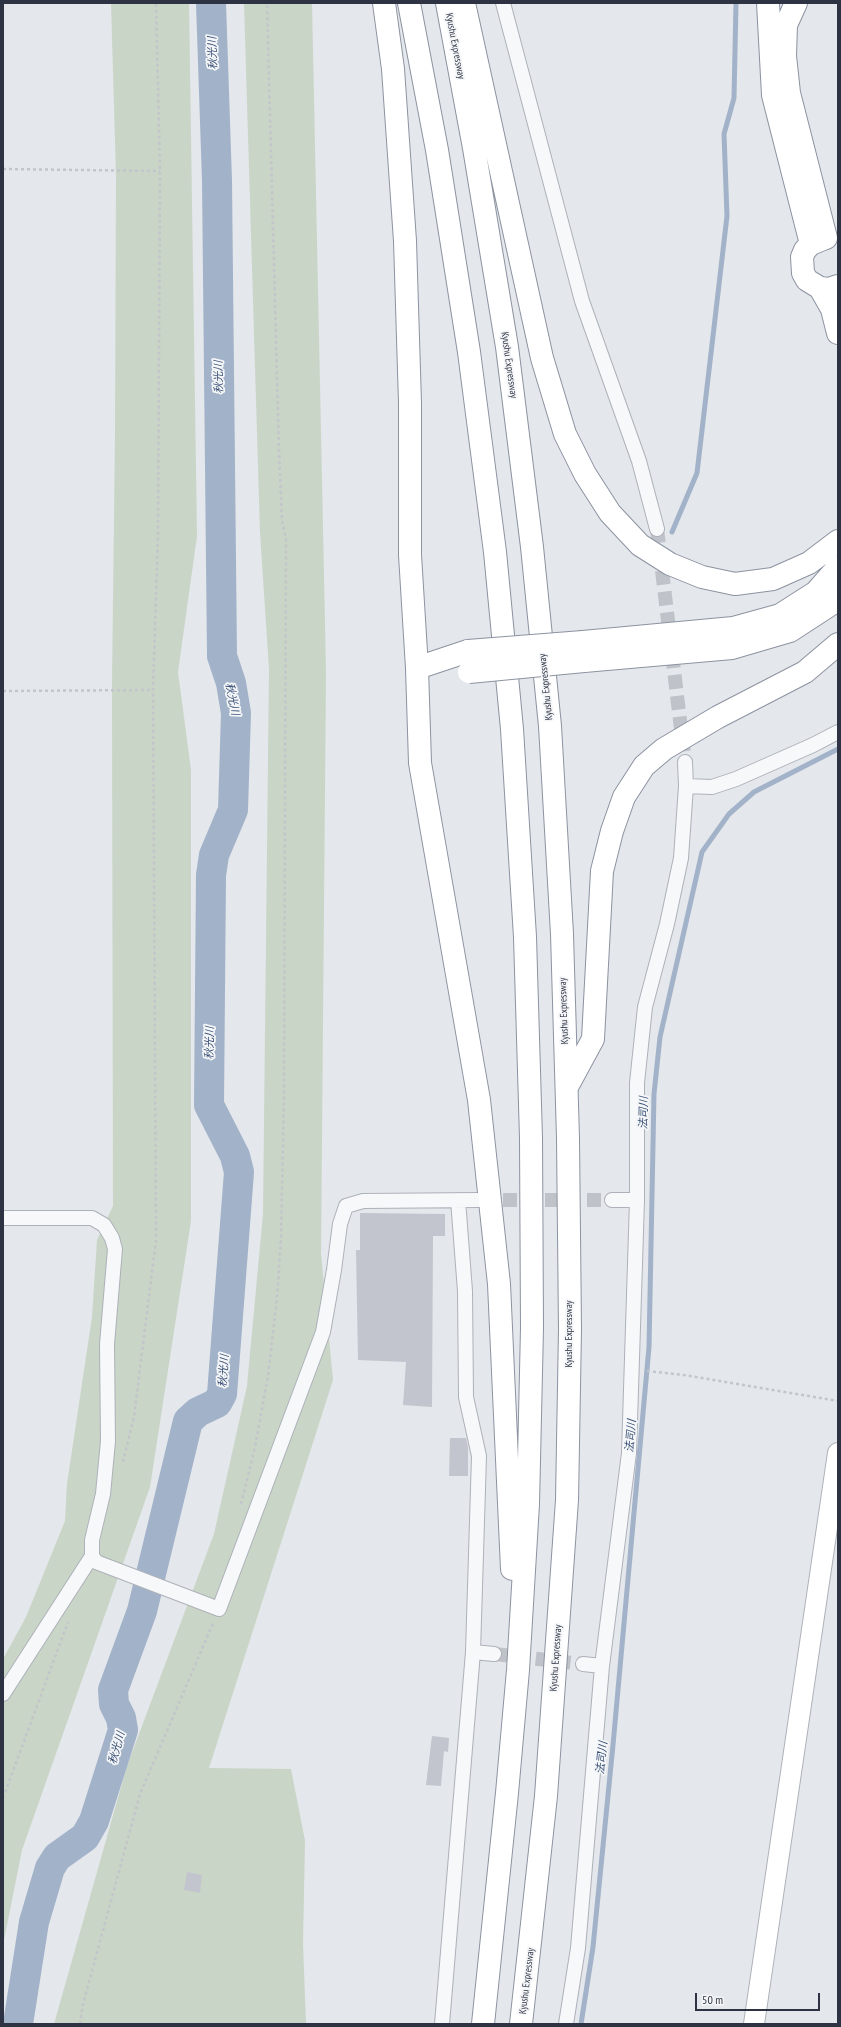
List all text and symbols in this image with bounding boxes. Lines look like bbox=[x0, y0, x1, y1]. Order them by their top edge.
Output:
street label: Kyushu Expressway bbox=[443, 12, 467, 80]
water label: 秋光川 bbox=[206, 36, 220, 70]
street label: Kyushu Expressway bbox=[498, 331, 520, 399]
water label: 秋光川 bbox=[212, 360, 226, 394]
street label: Kyushu Expressway bbox=[537, 653, 555, 721]
water label: 秋光川 bbox=[222, 682, 242, 716]
street label: Kyushu Expressway bbox=[557, 977, 571, 1045]
water label: 秋光川 bbox=[203, 1026, 217, 1060]
water label: 法司川 bbox=[637, 1096, 651, 1130]
street label: Kyushu Expressway bbox=[563, 1301, 575, 1367]
water label: 秋光川 bbox=[216, 1354, 232, 1388]
water label: 法司川 bbox=[623, 1419, 639, 1453]
street label: Kyushu Expressway bbox=[548, 1624, 564, 1692]
water label: 秋光川 bbox=[106, 1730, 128, 1766]
water label: 法司川 bbox=[594, 1741, 610, 1775]
street label: Kyushu Expressway bbox=[517, 1947, 537, 2015]
scale bar bbox=[697, 1985, 822, 2011]
text: 50 m bbox=[702, 1992, 723, 2007]

